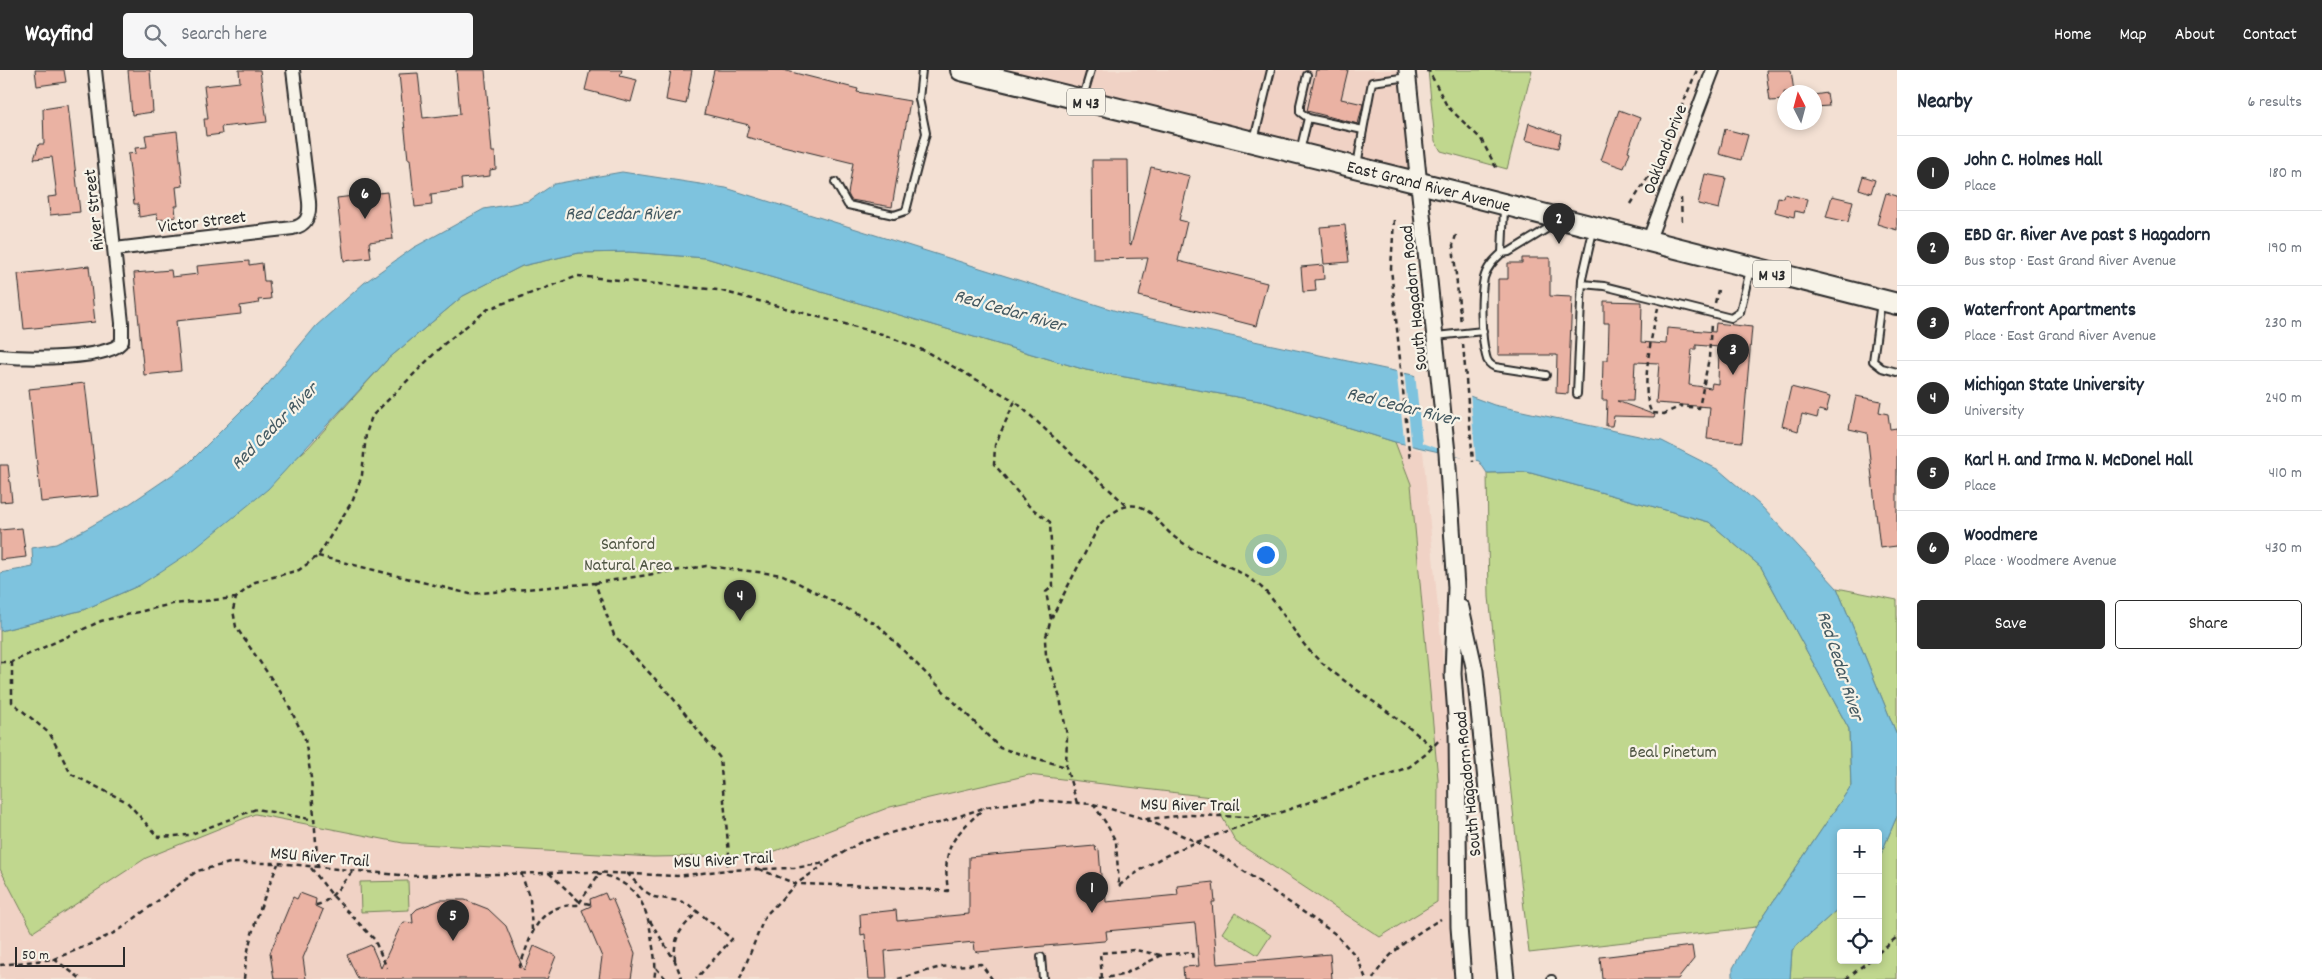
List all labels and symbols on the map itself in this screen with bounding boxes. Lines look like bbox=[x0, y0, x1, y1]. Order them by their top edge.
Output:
north arrow bbox=[1777, 85, 1822, 130]
road number: M 43 bbox=[1067, 88, 1105, 116]
street label: Oakland Drive bbox=[1638, 101, 1695, 198]
street label: East Grand River Avenue bbox=[1344, 156, 1513, 220]
street label: River Street bbox=[79, 167, 112, 252]
pin: 6 bbox=[349, 178, 381, 219]
water label: Red Cedar River bbox=[565, 202, 681, 229]
pin: 2 bbox=[1543, 203, 1575, 244]
street label: Victor Street bbox=[157, 206, 248, 241]
street label: South Hagadorn Road bbox=[1395, 224, 1436, 372]
road number: M 43 bbox=[1753, 260, 1791, 288]
water label: Red Cedar River bbox=[951, 284, 1069, 342]
pin: 3 bbox=[1717, 334, 1749, 375]
water label: Red Cedar River bbox=[226, 376, 327, 477]
water label: Red Cedar River bbox=[1344, 382, 1463, 436]
park label: Sanford Natural Area bbox=[584, 533, 673, 579]
your location bbox=[1253, 542, 1279, 568]
pin: 4 bbox=[724, 580, 756, 621]
water label: Red Cedar River bbox=[1808, 608, 1870, 726]
street label: South Hagadorn Road bbox=[1449, 710, 1490, 858]
park label: Beal Pinetum bbox=[1629, 741, 1717, 766]
street label: MSU River Trail bbox=[1140, 793, 1241, 820]
street label: MSU River Trail bbox=[269, 842, 371, 875]
street label: MSU River Trail bbox=[673, 846, 774, 877]
pin: 1 bbox=[1076, 872, 1108, 913]
pin: 5 bbox=[437, 900, 469, 941]
scale bar bbox=[15, 944, 125, 967]

